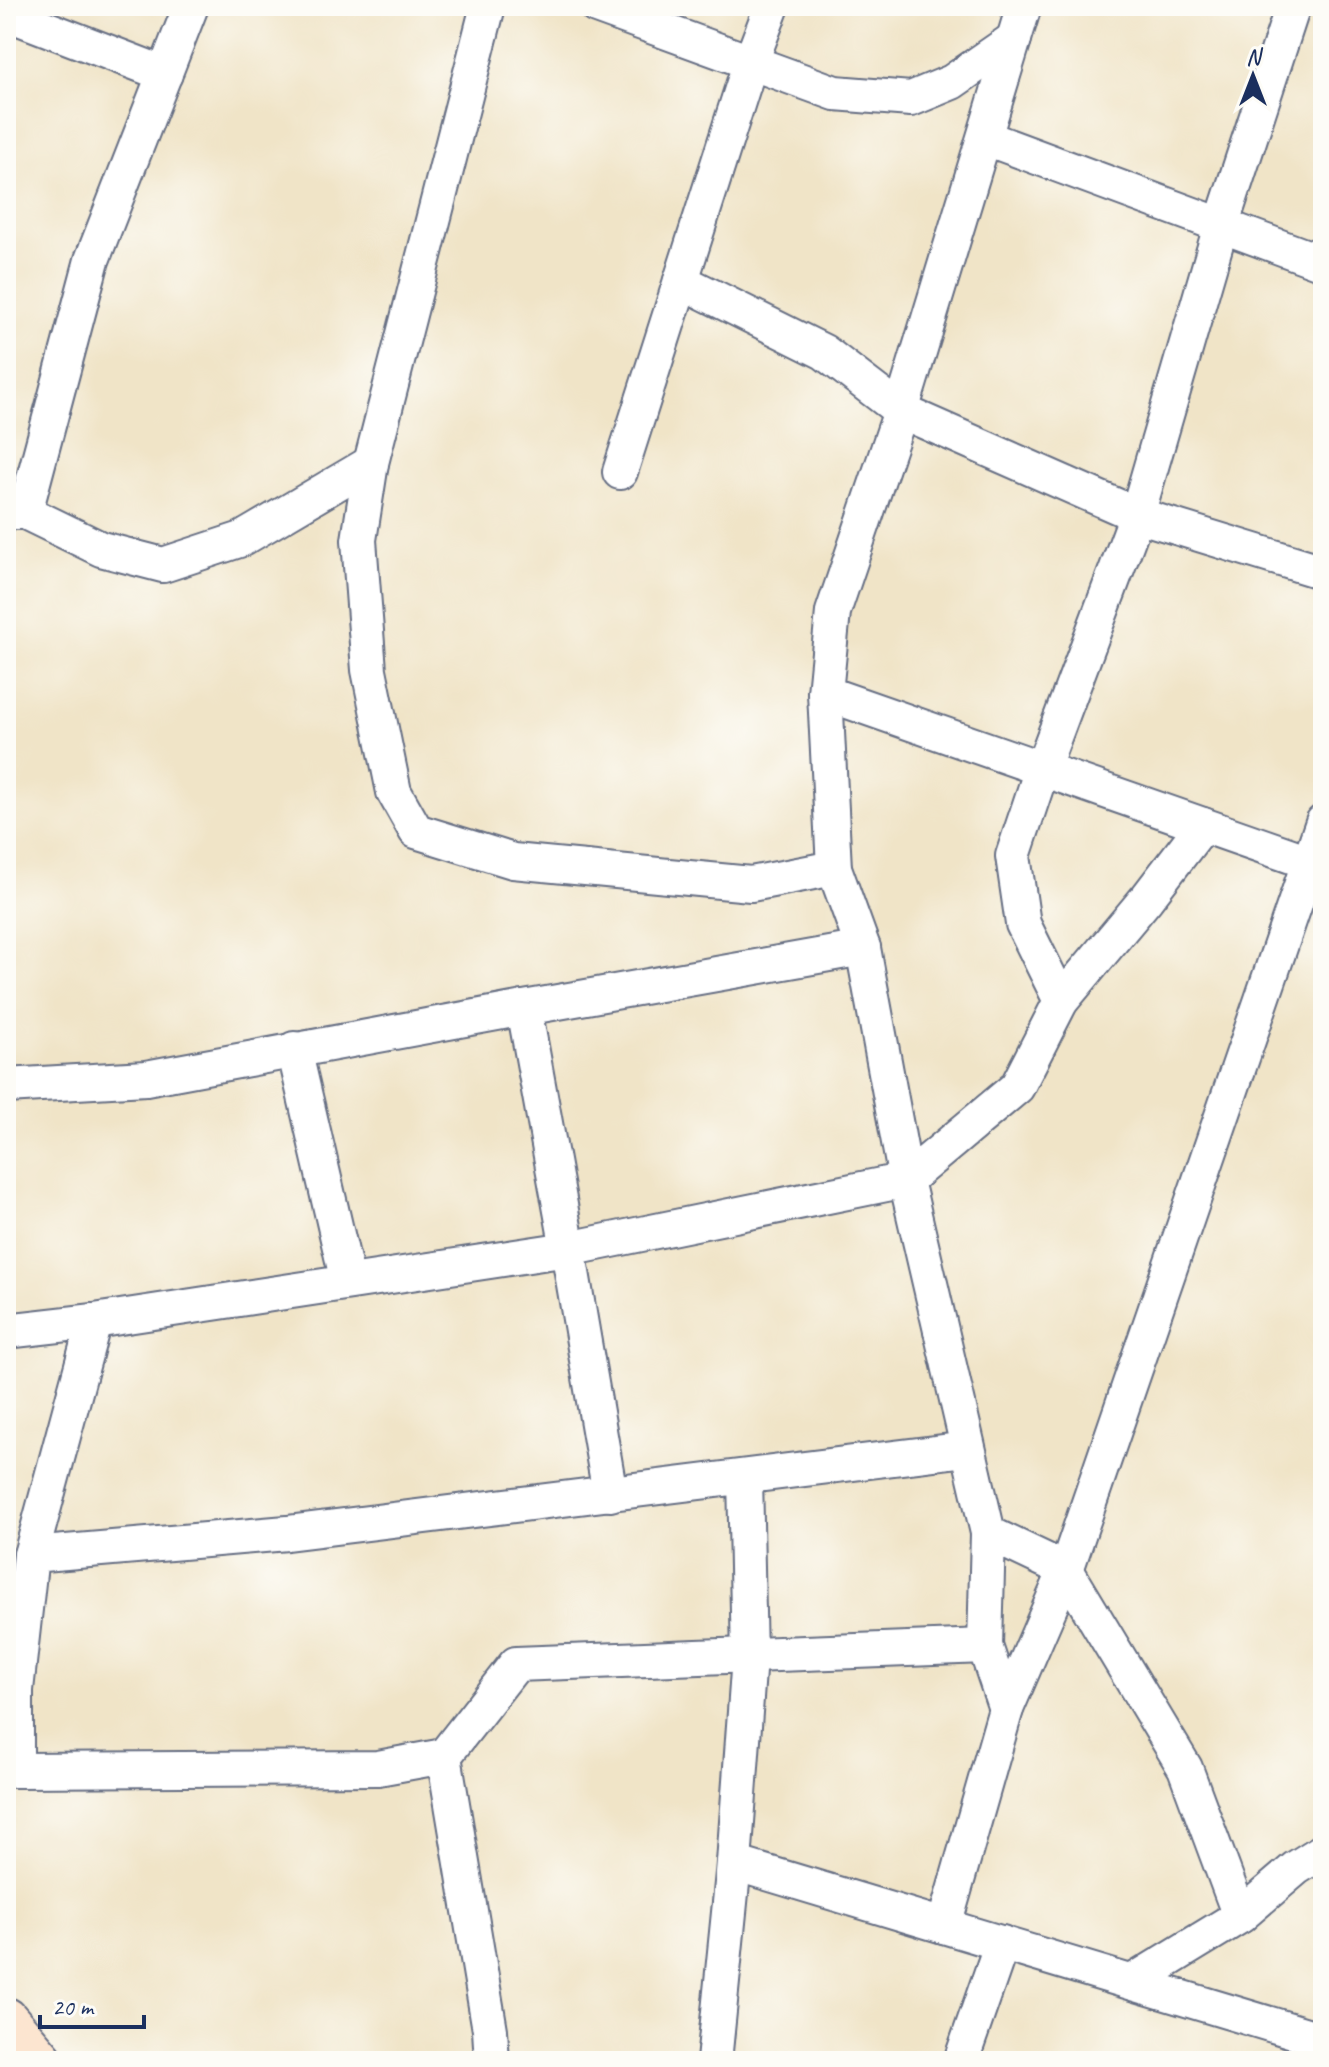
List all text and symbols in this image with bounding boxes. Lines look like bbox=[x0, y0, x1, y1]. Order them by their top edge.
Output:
north arrow bbox=[1213, 36, 1293, 116]
text: N bbox=[1246, 43, 1263, 71]
scale bar bbox=[40, 1979, 144, 2029]
text: 20 m bbox=[52, 1992, 95, 2022]

